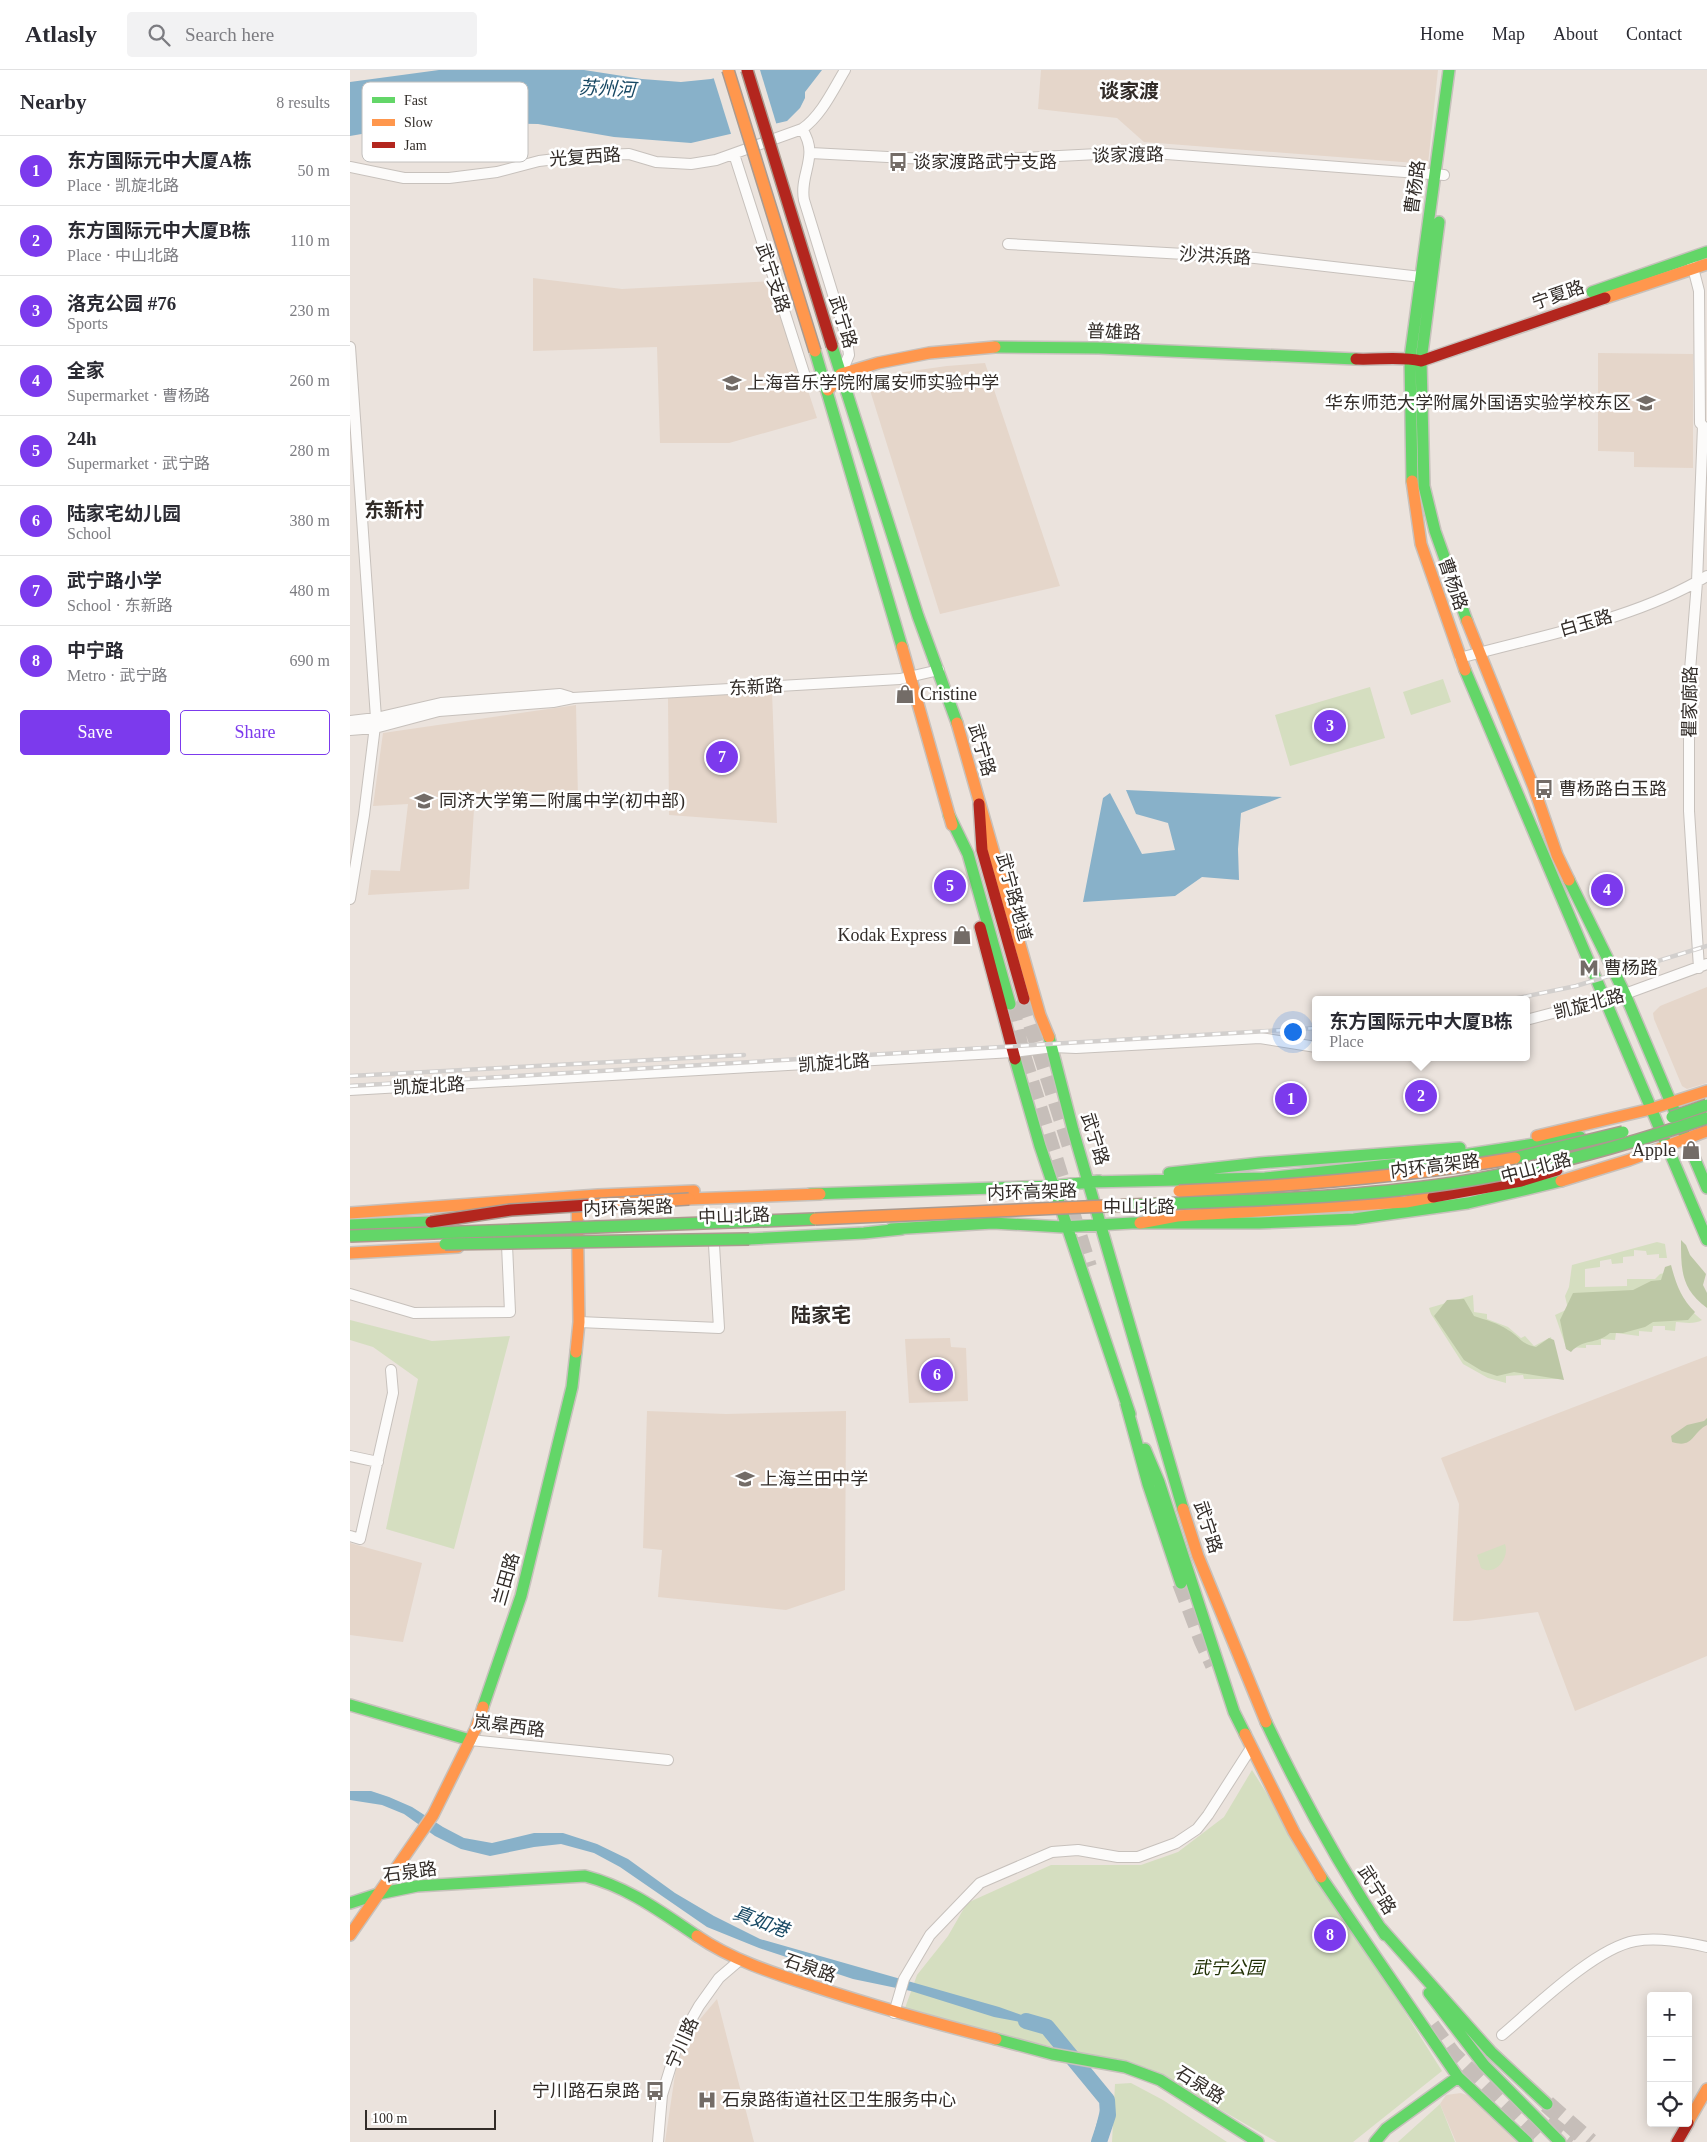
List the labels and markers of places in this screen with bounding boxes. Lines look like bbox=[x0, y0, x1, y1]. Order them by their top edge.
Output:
bus stop icon: 谈家渡路武宁支路 bbox=[887, 151, 909, 173]
place label: 谈家渡路武宁支路 bbox=[913, 152, 1057, 172]
school or university icon: 上海音乐学院附属安师实验中学 bbox=[721, 372, 743, 394]
place label: 上海音乐学院附属安师实验中学 bbox=[747, 373, 999, 393]
school or university icon: 华东师范大学附属外国语实验学校东区 bbox=[1635, 392, 1657, 414]
place label: 华东师范大学附属外国语实验学校东区 bbox=[1325, 393, 1631, 413]
shop icon: Cristine bbox=[894, 683, 916, 705]
place label: Cristine bbox=[920, 684, 977, 704]
pin: 3 bbox=[1314, 707, 1346, 745]
pin: 7 bbox=[706, 738, 738, 776]
bus stop icon: 曹杨路白玉路 bbox=[1533, 778, 1555, 800]
place label: 曹杨路白玉路 bbox=[1559, 779, 1667, 799]
school or university icon: 同济大学第二附属中学(初中部) bbox=[413, 790, 435, 812]
place label: 同济大学第二附属中学(初中部) bbox=[439, 791, 685, 812]
pin: 5 bbox=[934, 867, 966, 905]
pin: 4 bbox=[1591, 871, 1623, 909]
shop icon: Kodak Express bbox=[951, 924, 973, 946]
place label: Kodak Express bbox=[838, 925, 947, 945]
metro station icon: 曹杨路 bbox=[1578, 957, 1600, 979]
place label: 曹杨路 bbox=[1604, 958, 1658, 978]
pin: 2 bbox=[1405, 1077, 1437, 1115]
pin: 1 bbox=[1275, 1080, 1307, 1118]
shop icon: Apple bbox=[1680, 1139, 1702, 1161]
place label: Apple bbox=[1632, 1140, 1676, 1160]
pin: 6 bbox=[921, 1356, 953, 1394]
school or university icon: 上海兰田中学 bbox=[734, 1468, 756, 1490]
place label: 上海兰田中学 bbox=[760, 1469, 868, 1489]
pin: 8 bbox=[1314, 1916, 1346, 1954]
bus stop icon: 宁川路石泉路 bbox=[644, 2080, 666, 2102]
place label: 宁川路石泉路 bbox=[532, 2081, 640, 2101]
hospital icon: 石泉路街道社区卫生服务中心 bbox=[696, 2089, 718, 2111]
place label: 石泉路街道社区卫生服务中心 bbox=[722, 2090, 956, 2110]

